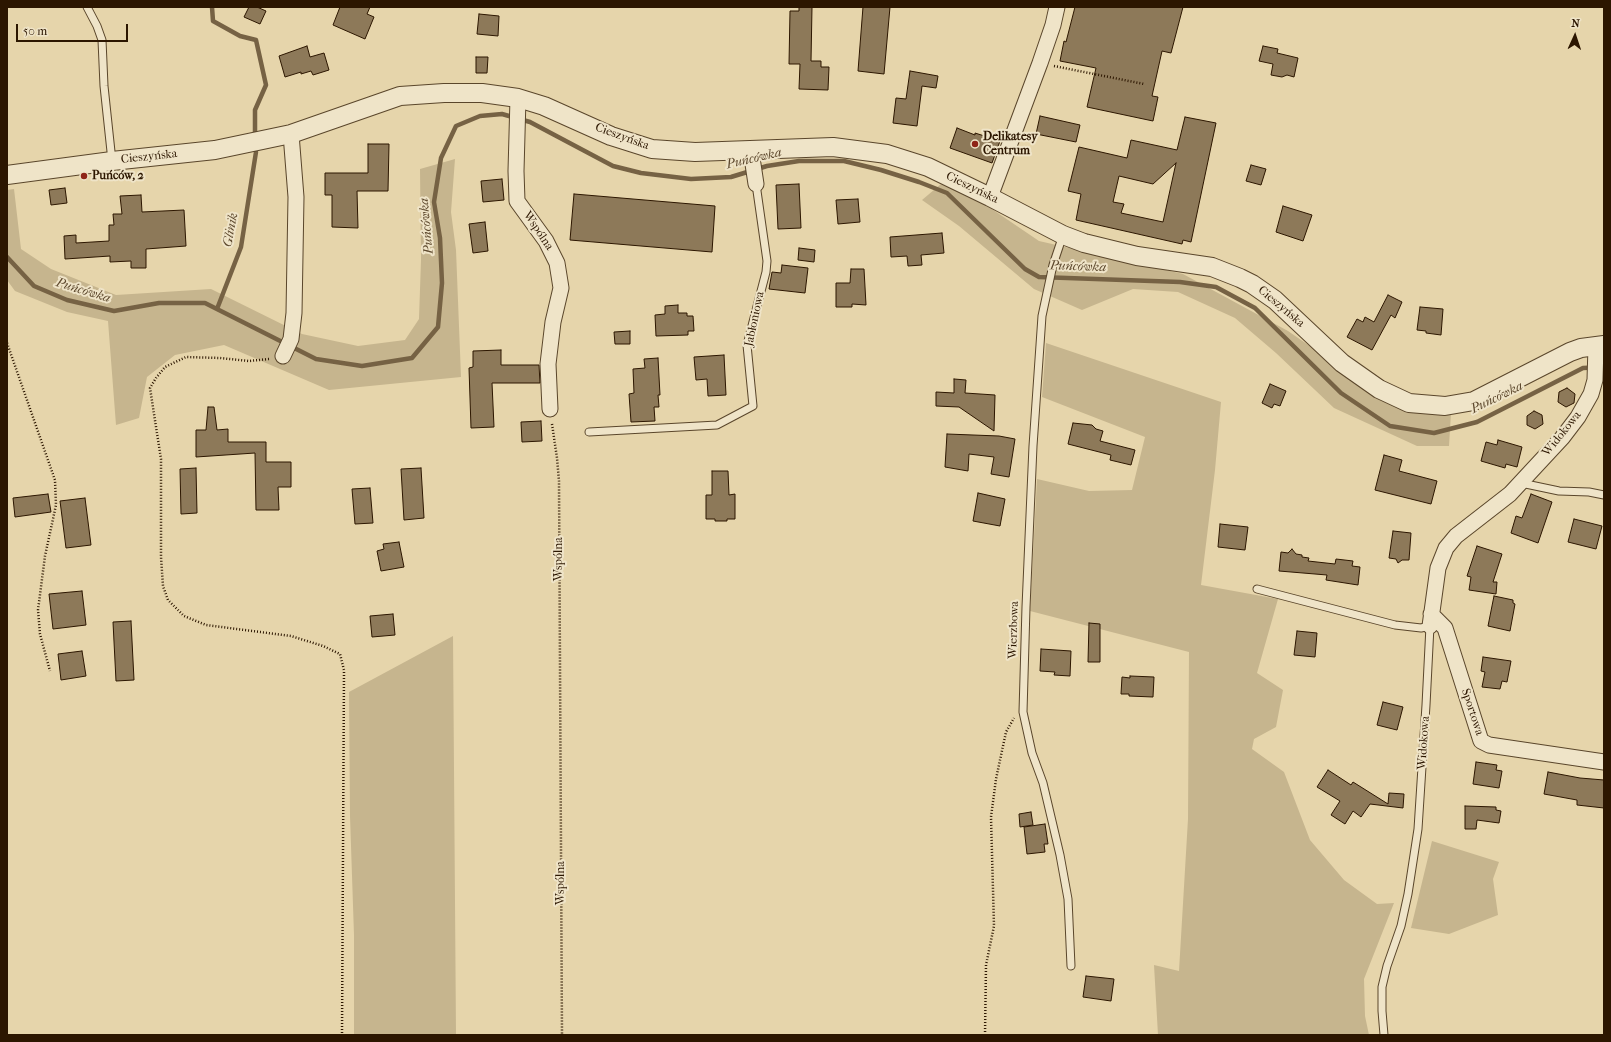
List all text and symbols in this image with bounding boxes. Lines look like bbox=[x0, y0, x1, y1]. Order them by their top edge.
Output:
scale bar bbox=[18, 16, 130, 42]
north arrow bbox=[1555, 16, 1595, 56]
text: N bbox=[1571, 17, 1580, 30]
text: 50 m bbox=[23, 24, 47, 38]
street label: Cieszyńska bbox=[593, 121, 651, 153]
place label: Delikatesy Centrum bbox=[983, 130, 1038, 158]
marker: Delikatesy Centrum bbox=[970, 139, 980, 149]
water label: Puńcówka bbox=[725, 145, 783, 173]
street label: Cieszyńska bbox=[120, 147, 178, 167]
place label: Puńców, 2 bbox=[92, 169, 144, 183]
street label: Cieszyńska bbox=[943, 169, 1001, 207]
marker: Puńców, 2 bbox=[79, 171, 89, 181]
water label: Puńcówka bbox=[417, 197, 437, 255]
street label: Wspólna bbox=[520, 209, 556, 253]
water label: Glinik bbox=[220, 212, 242, 248]
water label: Puńcówka bbox=[1050, 258, 1106, 276]
water label: Puńcówka bbox=[54, 275, 112, 307]
street label: Cieszyńska bbox=[1255, 283, 1307, 331]
street label: Jabłoniowa bbox=[742, 290, 768, 348]
water label: Puńcówka bbox=[1468, 379, 1526, 417]
street label: Widokowa bbox=[1539, 409, 1585, 459]
street label: Wspólna bbox=[552, 537, 566, 581]
street label: Wierzbowa bbox=[1006, 601, 1022, 659]
street label: Sportowa bbox=[1458, 687, 1486, 737]
street label: Widokowa bbox=[1415, 716, 1433, 770]
street label: Wspólna bbox=[554, 861, 568, 905]

